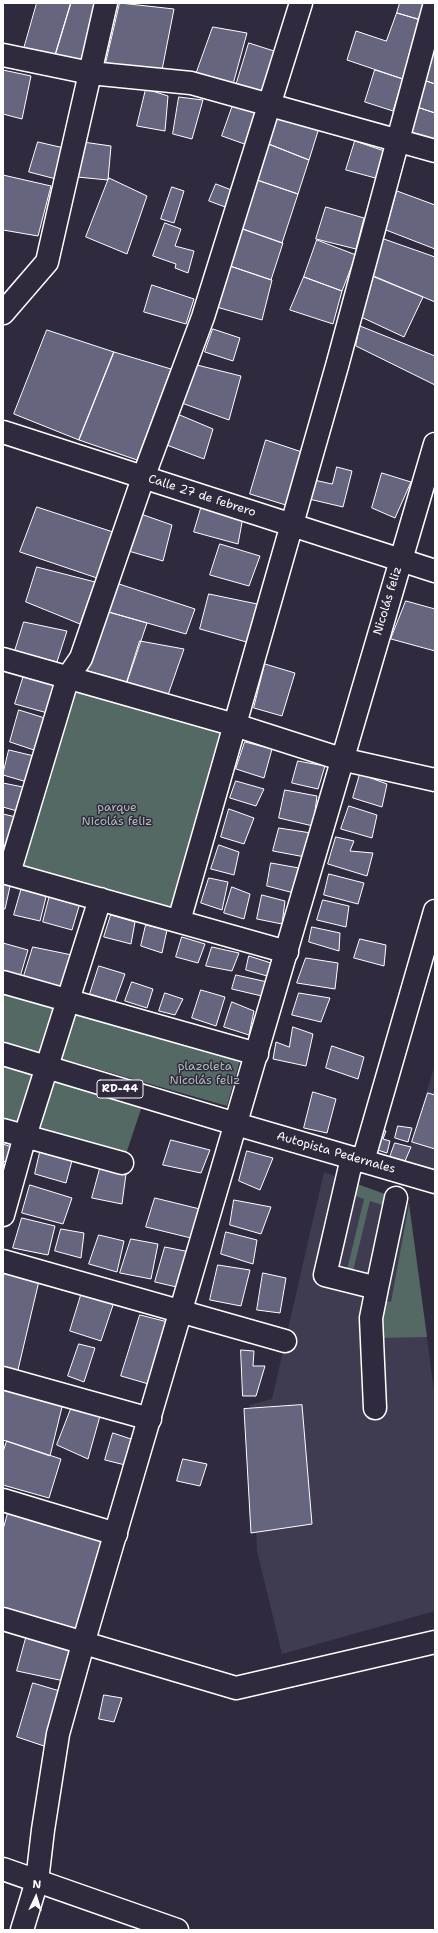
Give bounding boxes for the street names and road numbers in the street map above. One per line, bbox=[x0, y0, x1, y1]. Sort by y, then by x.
street label: Calle 27 de febrero bbox=[146, 472, 258, 520]
street label: Nicolás feliz bbox=[371, 565, 405, 637]
road number: RD-44 bbox=[97, 1080, 143, 1098]
street label: Autopista Pedernales bbox=[275, 1129, 397, 1177]

